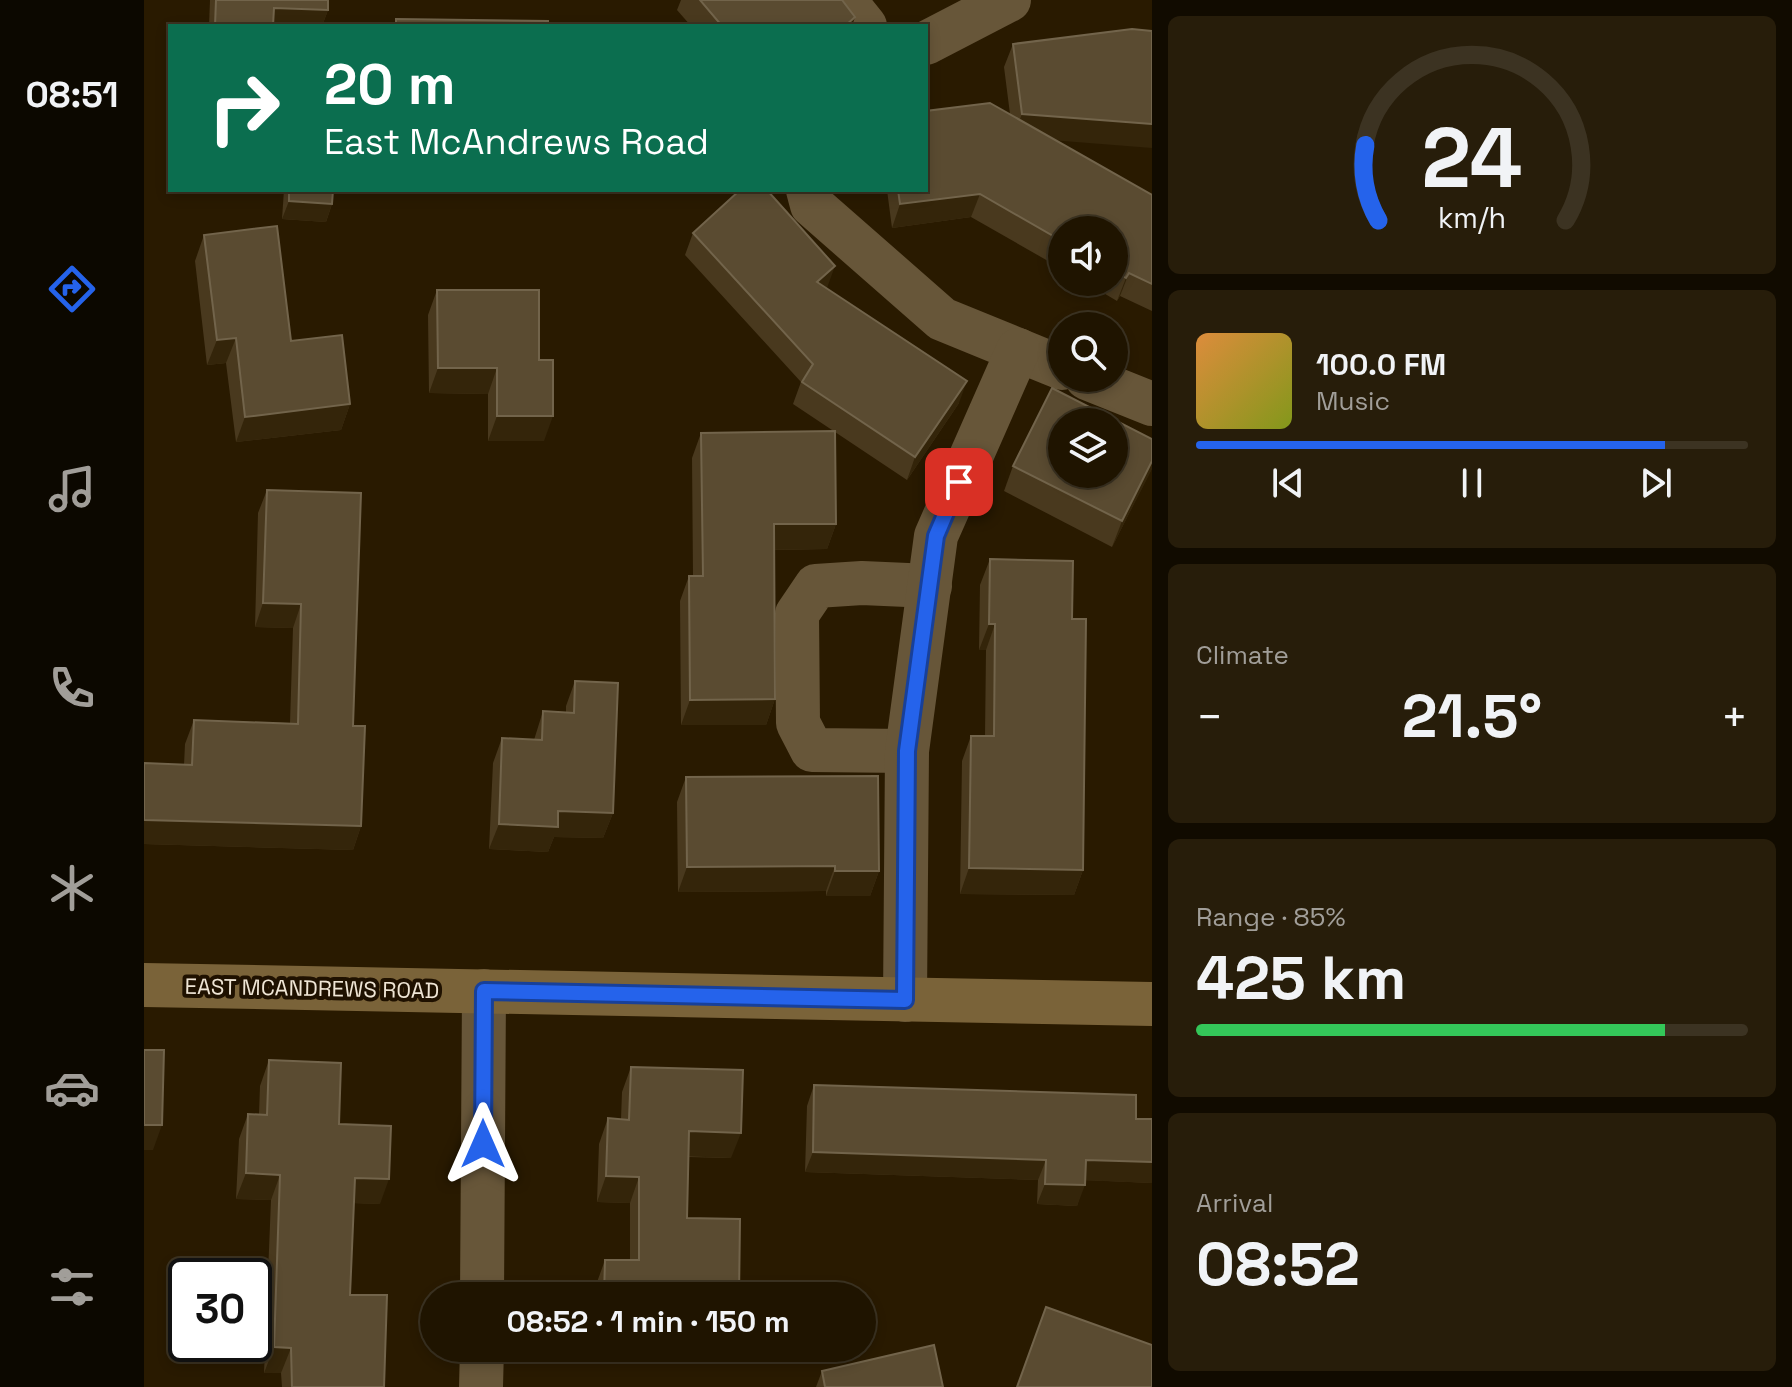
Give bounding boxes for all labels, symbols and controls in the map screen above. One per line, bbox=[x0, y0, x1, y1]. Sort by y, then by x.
text: 20 m bbox=[324, 49, 456, 120]
icon: right bbox=[192, 56, 296, 160]
text: 08:51 bbox=[26, 72, 118, 118]
text: 24 bbox=[1422, 105, 1522, 211]
text: East McAndrews Road bbox=[324, 119, 709, 165]
text: km/h bbox=[1438, 200, 1506, 236]
map controls bbox=[1048, 216, 1128, 488]
button: sound bbox=[1048, 216, 1128, 296]
icon: directions bbox=[44, 261, 100, 317]
button: search bbox=[1048, 312, 1128, 392]
text: 100.0 FM bbox=[1316, 345, 1446, 384]
text: Music bbox=[1316, 384, 1390, 418]
button: layers bbox=[1048, 408, 1128, 488]
pin bbox=[925, 448, 993, 516]
icon: arrive bbox=[937, 460, 981, 504]
icon: music bbox=[44, 461, 100, 517]
icon: previous bbox=[1266, 461, 1310, 505]
icon: pause bbox=[1450, 461, 1494, 505]
icon: next bbox=[1634, 461, 1678, 505]
text: Climate bbox=[1196, 638, 1289, 672]
icon: phone bbox=[44, 660, 100, 716]
text: 21.5° bbox=[1402, 678, 1542, 755]
text: − bbox=[1196, 689, 1223, 745]
text: + bbox=[1721, 689, 1748, 745]
icon: climate bbox=[44, 860, 100, 916]
text: Range · 85% bbox=[1196, 900, 1345, 934]
text: 425 km bbox=[1196, 940, 1406, 1017]
street label: EAST MCANDREWS ROAD bbox=[184, 972, 440, 1004]
icon: car bbox=[44, 1060, 100, 1116]
position arrow bbox=[441, 1102, 525, 1186]
text: Arrival bbox=[1196, 1186, 1273, 1220]
text: 08:52 bbox=[1196, 1226, 1360, 1303]
speed limit sign: 30 bbox=[168, 1258, 272, 1362]
icon: filters bbox=[44, 1259, 100, 1315]
text: 08:52 · 1 min · 150 m bbox=[506, 1302, 790, 1341]

